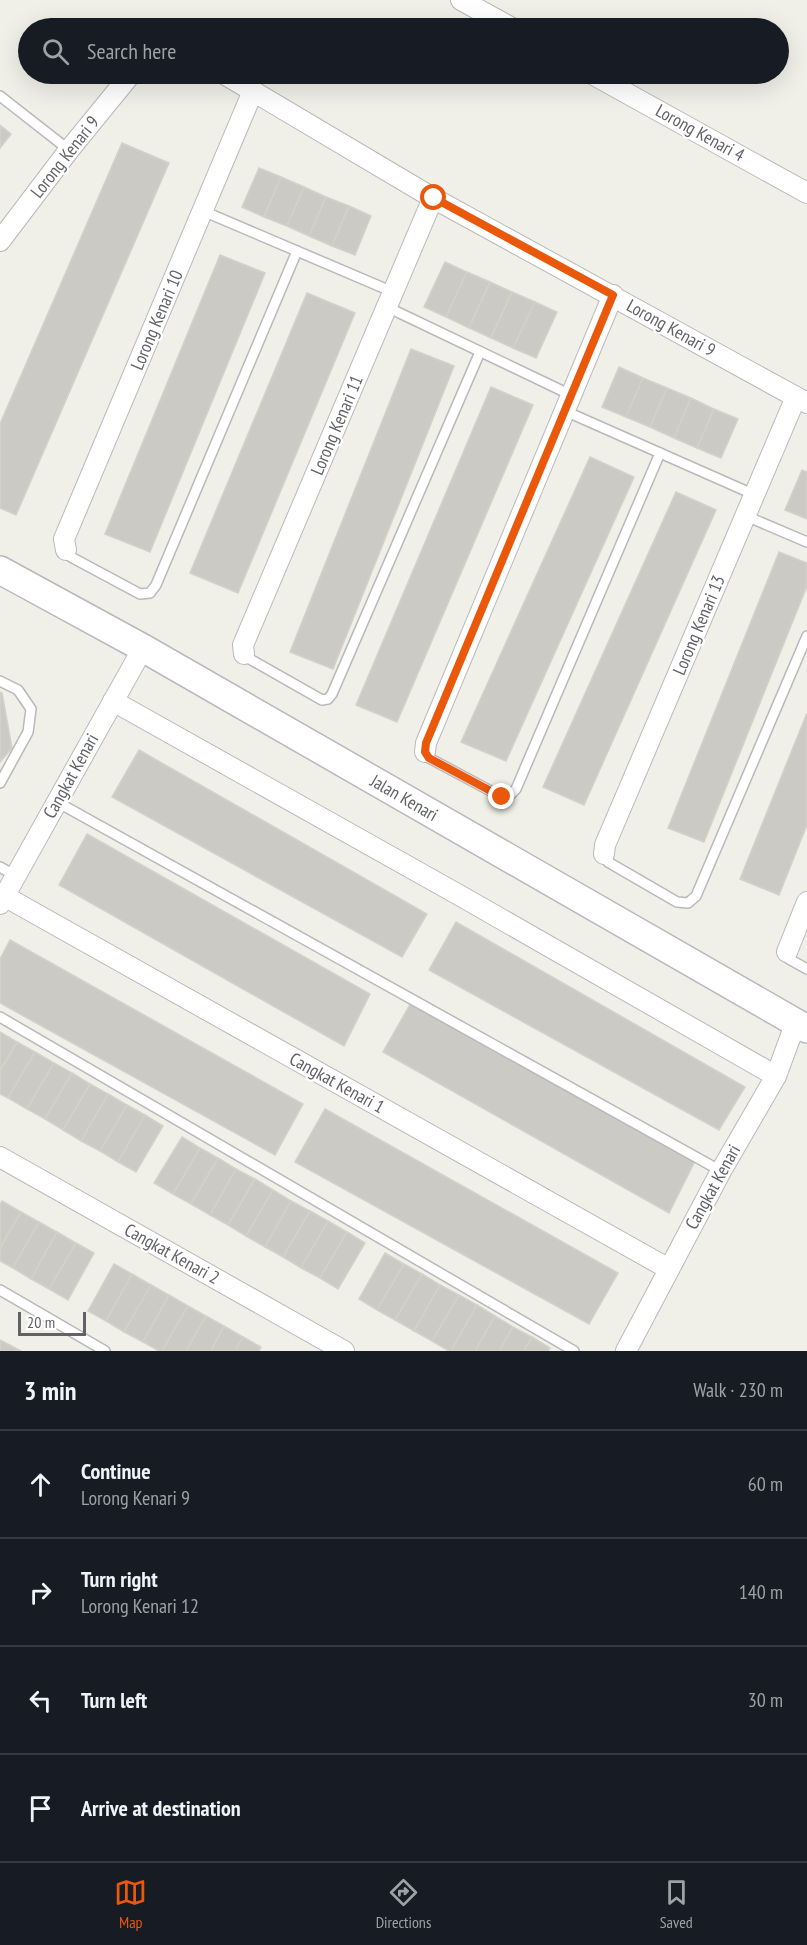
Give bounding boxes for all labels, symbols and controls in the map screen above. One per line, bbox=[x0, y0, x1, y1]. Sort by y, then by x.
search box bbox=[18, 18, 789, 84]
icon: search bbox=[39, 35, 72, 68]
text: Search here bbox=[87, 37, 176, 65]
street label: Lorong Kenari 4 bbox=[652, 99, 749, 166]
street label: Lorong Kenari 9 bbox=[25, 111, 104, 202]
route start bbox=[420, 184, 446, 210]
street label: Lorong Kenari 10 bbox=[125, 266, 188, 373]
street label: Lorong Kenari 9 bbox=[623, 294, 720, 361]
street label: Lorong Kenari 11 bbox=[305, 371, 368, 478]
street label: Lorong Kenari 13 bbox=[667, 571, 730, 678]
street label: Cangkat Kenari bbox=[38, 729, 103, 822]
street label: Jalan Kenari bbox=[366, 769, 442, 826]
route end bbox=[488, 783, 514, 809]
street label: Cangkat Kenari 1 bbox=[286, 1047, 389, 1118]
street label: Cangkat Kenari bbox=[680, 1140, 745, 1233]
street label: Cangkat Kenari 2 bbox=[121, 1218, 224, 1289]
scale bar bbox=[18, 1309, 86, 1336]
text: 20 m bbox=[27, 1312, 55, 1332]
text: 3 min bbox=[24, 1374, 77, 1407]
text: Walk · 230 m bbox=[693, 1377, 783, 1403]
text: Continue bbox=[81, 1457, 151, 1485]
icon: ahead bbox=[24, 1468, 57, 1501]
text: 60 m bbox=[748, 1471, 783, 1497]
text: Lorong Kenari 9 bbox=[81, 1485, 190, 1511]
text: Turn right bbox=[81, 1565, 158, 1593]
icon: right bbox=[24, 1576, 57, 1609]
text: 140 m bbox=[739, 1579, 783, 1605]
text: Lorong Kenari 12 bbox=[81, 1593, 199, 1619]
icon: left bbox=[24, 1684, 57, 1717]
text: Turn left bbox=[81, 1686, 147, 1714]
text: 30 m bbox=[748, 1687, 783, 1713]
icon: arrive bbox=[24, 1792, 57, 1825]
text: Arrive at destination bbox=[81, 1794, 241, 1822]
tab: Map bbox=[114, 1876, 147, 1932]
tab: Directions bbox=[376, 1876, 431, 1932]
tab: Saved bbox=[660, 1876, 693, 1932]

